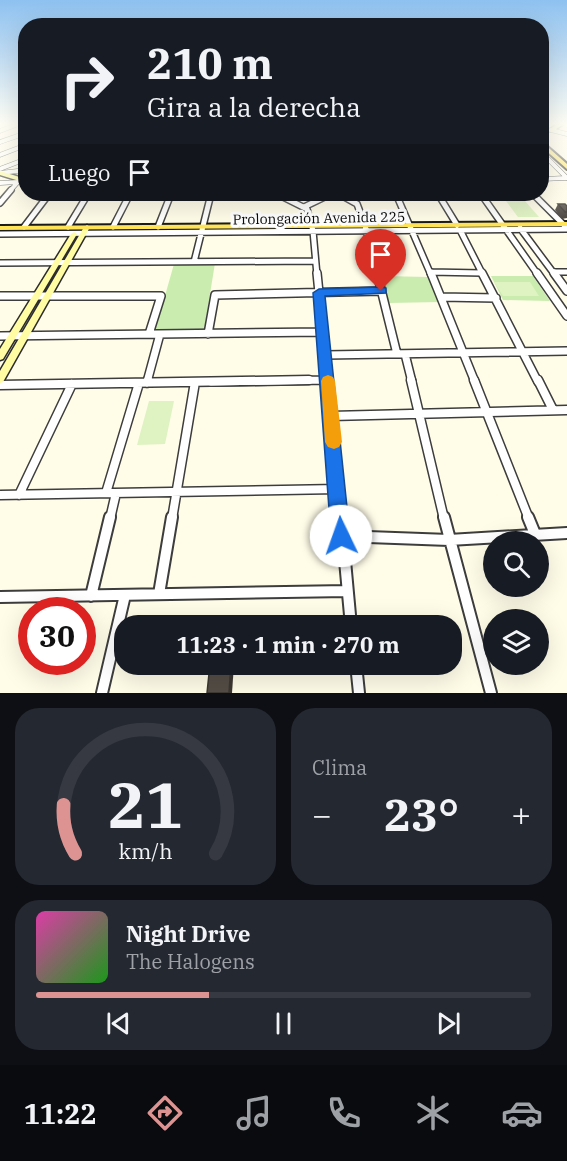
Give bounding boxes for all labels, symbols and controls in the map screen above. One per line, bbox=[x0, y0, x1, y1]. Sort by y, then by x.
text: 210 m bbox=[147, 36, 273, 91]
icon: right bbox=[48, 42, 126, 120]
text: Gira a la derecha bbox=[147, 89, 361, 124]
icon: arrive bbox=[123, 156, 156, 189]
text: Luego bbox=[48, 158, 111, 187]
street label: Prolongación Avenida 225 bbox=[232, 207, 406, 229]
pin bbox=[355, 229, 406, 291]
icon: arrive bbox=[364, 238, 397, 271]
position arrow bbox=[309, 504, 373, 568]
map controls bbox=[483, 531, 549, 675]
button: search bbox=[483, 531, 549, 597]
speed limit sign: 30 bbox=[18, 597, 96, 675]
button: layers bbox=[483, 609, 549, 675]
text: 11:23 · 1 min · 270 m bbox=[176, 630, 400, 659]
text: Clima bbox=[312, 754, 367, 781]
text: 21 bbox=[108, 764, 183, 845]
text: 23° bbox=[384, 785, 459, 843]
text: − bbox=[312, 793, 332, 836]
text: + bbox=[511, 793, 531, 836]
text: km/h bbox=[118, 837, 173, 865]
text: Night Drive bbox=[126, 919, 251, 948]
text: The Halogens bbox=[126, 948, 255, 975]
icon: previous bbox=[102, 1007, 135, 1040]
icon: pause bbox=[267, 1007, 300, 1040]
icon: next bbox=[432, 1007, 465, 1040]
icon: directions bbox=[144, 1092, 186, 1134]
icon: music bbox=[233, 1092, 275, 1134]
icon: phone bbox=[323, 1092, 365, 1134]
icon: climate bbox=[412, 1092, 454, 1134]
icon: car bbox=[501, 1092, 543, 1134]
text: 11:22 bbox=[24, 1096, 97, 1131]

